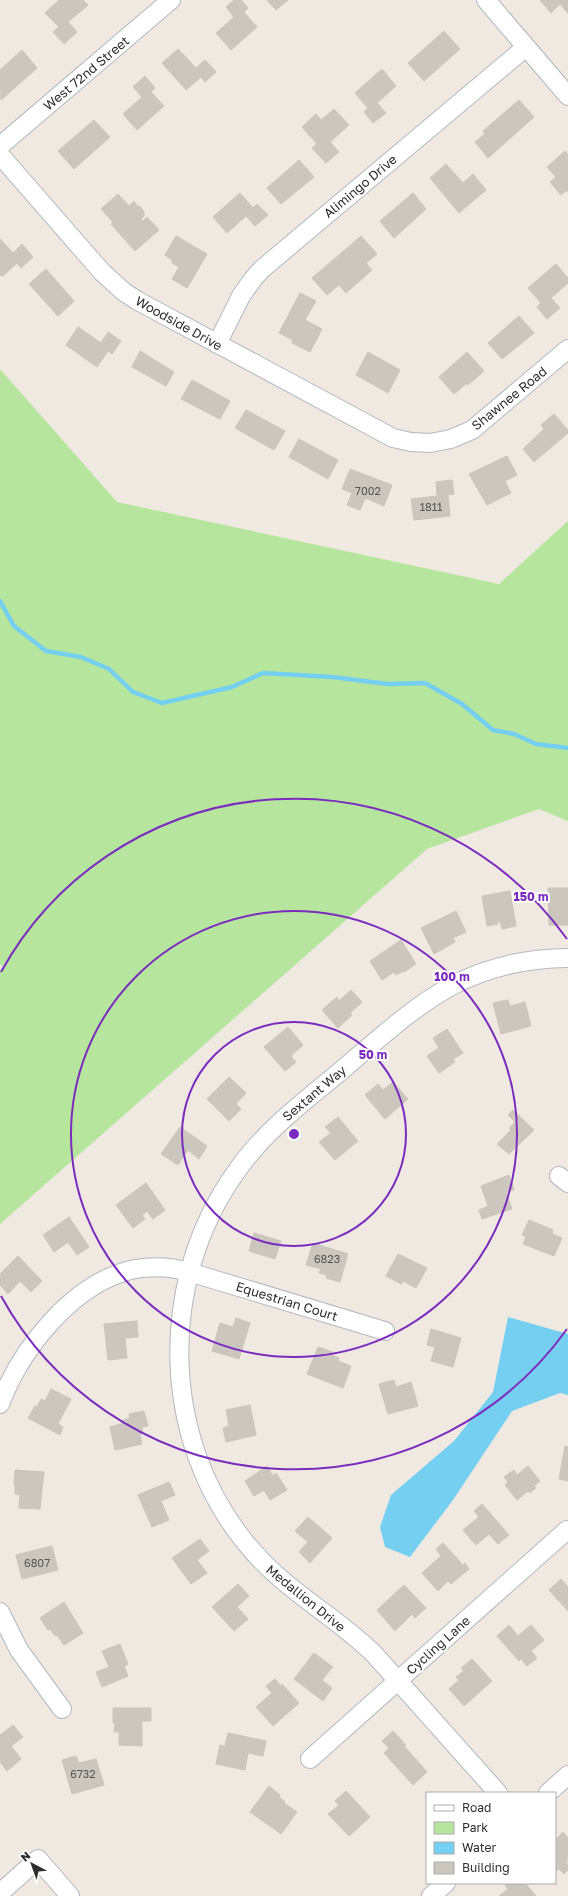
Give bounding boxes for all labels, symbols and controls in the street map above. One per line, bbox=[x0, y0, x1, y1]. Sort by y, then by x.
street label: West 72nd Street bbox=[40, 32, 132, 114]
street label: Alimingo Drive bbox=[320, 151, 400, 221]
street label: Woodside Drive bbox=[133, 293, 225, 353]
street label: Shawnee Road bbox=[468, 363, 550, 433]
house number: 7002 bbox=[355, 484, 381, 497]
house number: 1811 bbox=[420, 500, 442, 513]
text: 150 m bbox=[514, 889, 548, 904]
text: 100 m bbox=[434, 969, 470, 984]
text: 50 m bbox=[359, 1047, 387, 1062]
street label: Sextant Way bbox=[279, 1061, 350, 1124]
centre of rings bbox=[287, 1127, 301, 1141]
house number: 6823 bbox=[314, 1252, 340, 1265]
street label: Equestrian Court bbox=[234, 1278, 340, 1324]
house number: 6807 bbox=[24, 1556, 50, 1569]
street label: Medallion Drive bbox=[263, 1561, 349, 1635]
street label: Cycling Lane bbox=[403, 1612, 473, 1678]
house number: 6732 bbox=[70, 1767, 96, 1780]
legend bbox=[426, 1792, 556, 1884]
text: Road bbox=[462, 1800, 491, 1815]
text: Park bbox=[462, 1820, 488, 1835]
text: Water bbox=[462, 1840, 496, 1855]
north arrow bbox=[12, 1844, 52, 1884]
text: N bbox=[18, 1848, 33, 1864]
text: Building bbox=[462, 1860, 510, 1875]

